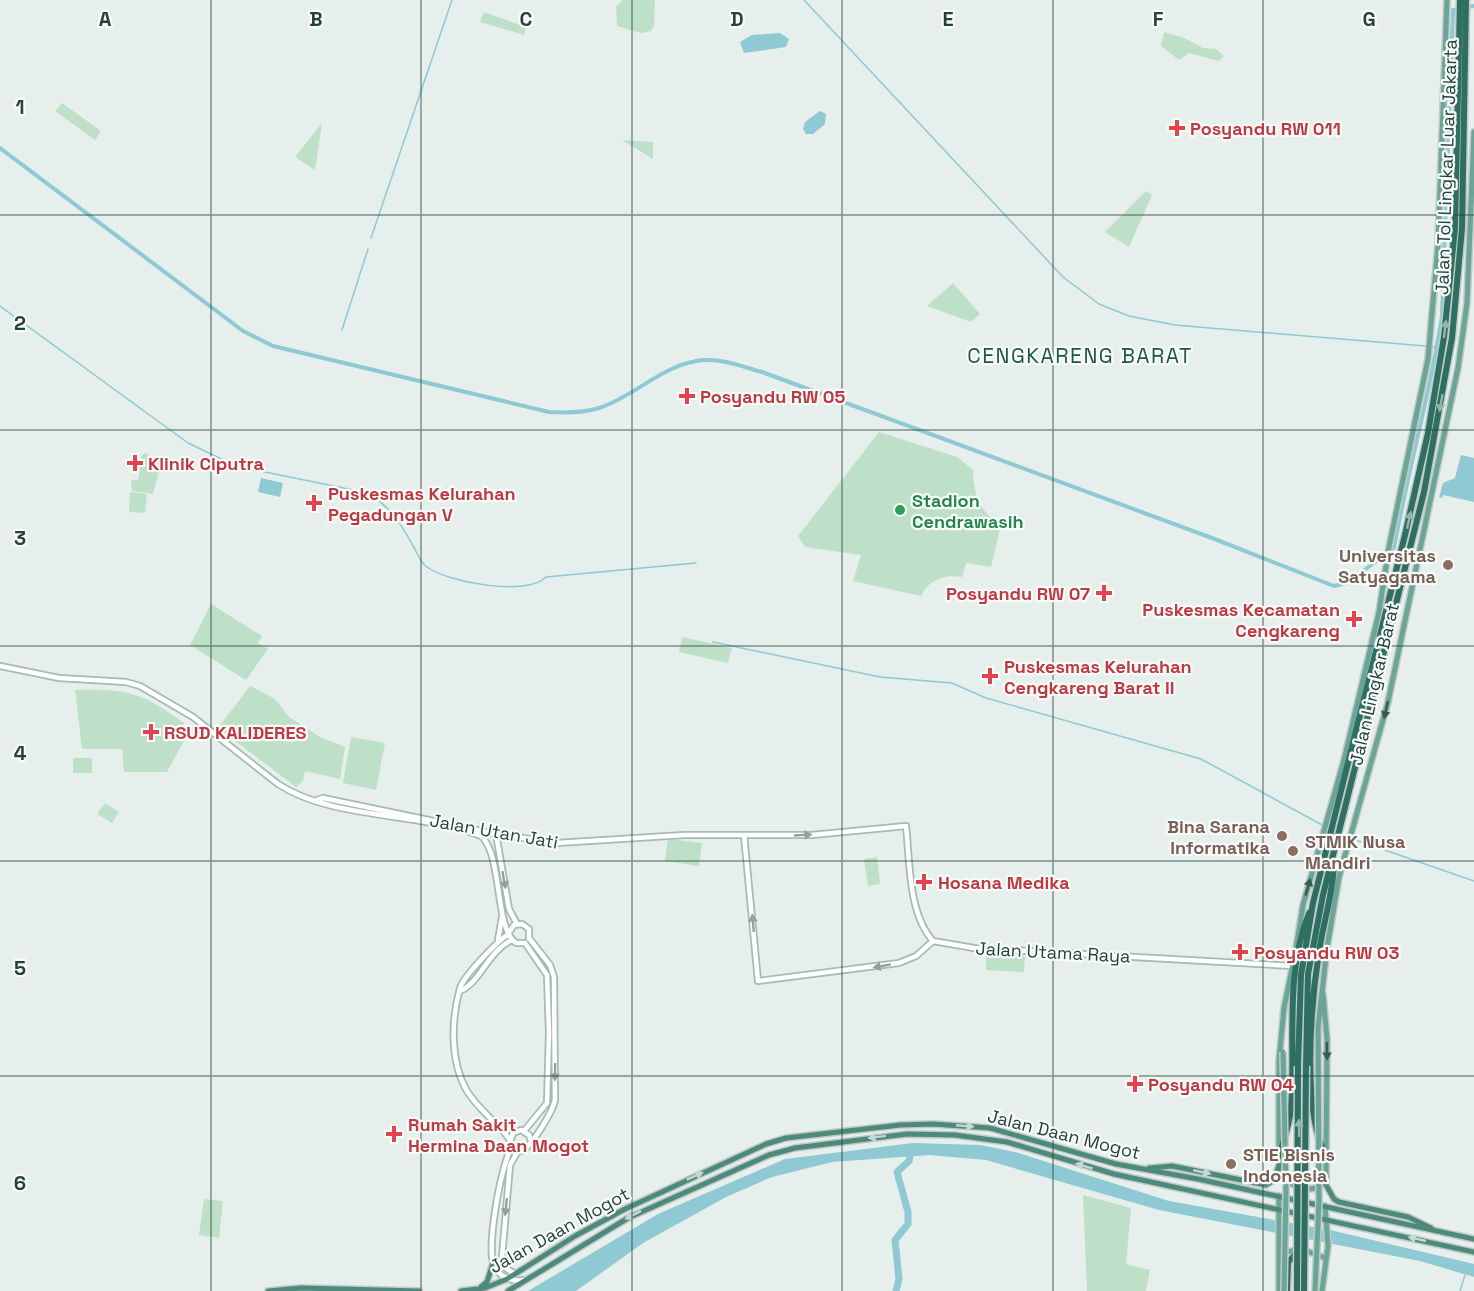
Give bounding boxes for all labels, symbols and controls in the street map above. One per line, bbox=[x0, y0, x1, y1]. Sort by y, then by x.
text: A bbox=[99, 6, 112, 32]
text: B bbox=[309, 6, 323, 32]
text: C bbox=[520, 6, 533, 32]
text: D bbox=[730, 6, 744, 32]
text: E bbox=[942, 6, 954, 32]
text: F bbox=[1153, 6, 1164, 32]
text: G bbox=[1362, 6, 1376, 32]
street label: Jalan Tol Lingkar Luar Jakarta bbox=[1430, 39, 1462, 295]
text: 1 bbox=[15, 94, 25, 120]
place label: Posyandu RW 011 bbox=[1190, 117, 1341, 140]
marker: Posyandu RW 011 bbox=[1168, 119, 1186, 137]
text: 2 bbox=[14, 310, 26, 336]
one-way arrow bbox=[1441, 319, 1450, 338]
district label: CENGKARENG BARAT bbox=[967, 342, 1193, 369]
place label: Posyandu RW 05 bbox=[700, 385, 845, 408]
marker: Posyandu RW 05 bbox=[678, 387, 696, 405]
one-way arrow bbox=[1437, 394, 1446, 413]
place label: Klinik Ciputra bbox=[148, 452, 265, 475]
marker: Klinik Ciputra bbox=[126, 454, 144, 472]
place label: Puskesmas Kelurahan Pegadungan V bbox=[328, 482, 516, 526]
place label: Stadion Cendrawasih bbox=[912, 489, 1024, 533]
marker: Puskesmas Kelurahan Pegadungan V bbox=[305, 494, 323, 512]
marker: Stadion Cendrawasih bbox=[893, 503, 907, 517]
one-way arrow bbox=[1404, 511, 1414, 529]
text: 3 bbox=[14, 525, 26, 551]
place label: Universitas Satyagama bbox=[1338, 544, 1437, 588]
marker: Universitas Satyagama bbox=[1441, 558, 1455, 572]
place label: Posyandu RW 07 bbox=[946, 582, 1090, 605]
marker: Posyandu RW 07 bbox=[1095, 584, 1113, 602]
place label: Puskesmas Kecamatan Cengkareng bbox=[1142, 598, 1340, 642]
street label: Jalan Lingkar Barat bbox=[1344, 601, 1404, 767]
marker: Puskesmas Kecamatan Cengkareng bbox=[1345, 610, 1363, 628]
place label: Puskesmas Kelurahan Cengkareng Barat II bbox=[1004, 655, 1192, 699]
marker: Puskesmas Kelurahan Cengkareng Barat II bbox=[981, 667, 999, 685]
one-way arrow bbox=[1380, 701, 1390, 719]
place label: RSUD KALIDERES bbox=[164, 721, 306, 744]
marker: RSUD KALIDERES bbox=[142, 723, 160, 741]
text: 4 bbox=[14, 740, 27, 766]
street label: Jalan Utan Jati bbox=[428, 808, 560, 854]
place label: Bina Sarana Informatika bbox=[1167, 815, 1271, 859]
marker: Bina Sarana Informatika bbox=[1275, 829, 1289, 843]
place label: STMIK Nusa Mandiri bbox=[1305, 830, 1406, 874]
one-way arrow bbox=[793, 831, 812, 840]
marker: STMIK Nusa Mandiri bbox=[1286, 844, 1300, 858]
one-way arrow bbox=[500, 871, 509, 890]
place label: Hosana Medika bbox=[938, 871, 1070, 894]
marker: Hosana Medika bbox=[915, 873, 933, 891]
one-way arrow bbox=[1304, 878, 1313, 896]
one-way arrow bbox=[748, 913, 758, 932]
street label: Jalan Utama Raya bbox=[975, 936, 1131, 968]
place label: Posyandu RW 03 bbox=[1254, 941, 1399, 964]
marker: Posyandu RW 03 bbox=[1231, 943, 1249, 961]
text: 5 bbox=[14, 955, 26, 981]
one-way arrow bbox=[872, 962, 891, 971]
one-way arrow bbox=[1322, 1042, 1332, 1061]
one-way arrow bbox=[551, 1063, 560, 1082]
place label: Posyandu RW 04 bbox=[1148, 1073, 1294, 1096]
marker: Posyandu RW 04 bbox=[1126, 1075, 1144, 1093]
street label: Jalan Daan Mogot bbox=[985, 1104, 1143, 1164]
place label: Rumah Sakit Hermina Daan Mogot bbox=[408, 1113, 589, 1157]
one-way arrow bbox=[1294, 1118, 1303, 1137]
one-way arrow bbox=[955, 1121, 974, 1131]
marker: Rumah Sakit Hermina Daan Mogot bbox=[385, 1125, 403, 1143]
one-way arrow bbox=[867, 1132, 886, 1142]
place label: STIE Bisnis Indonesia bbox=[1243, 1143, 1335, 1187]
marker: STIE Bisnis Indonesia bbox=[1224, 1157, 1238, 1171]
one-way arrow bbox=[1075, 1161, 1093, 1170]
one-way arrow bbox=[1192, 1168, 1211, 1177]
text: 6 bbox=[14, 1170, 26, 1196]
one-way arrow bbox=[687, 1171, 704, 1180]
street label: Jalan Daan Mogot bbox=[485, 1182, 633, 1278]
one-way arrow bbox=[501, 1198, 511, 1217]
one-way arrow bbox=[625, 1211, 642, 1220]
one-way arrow bbox=[1408, 1233, 1426, 1243]

